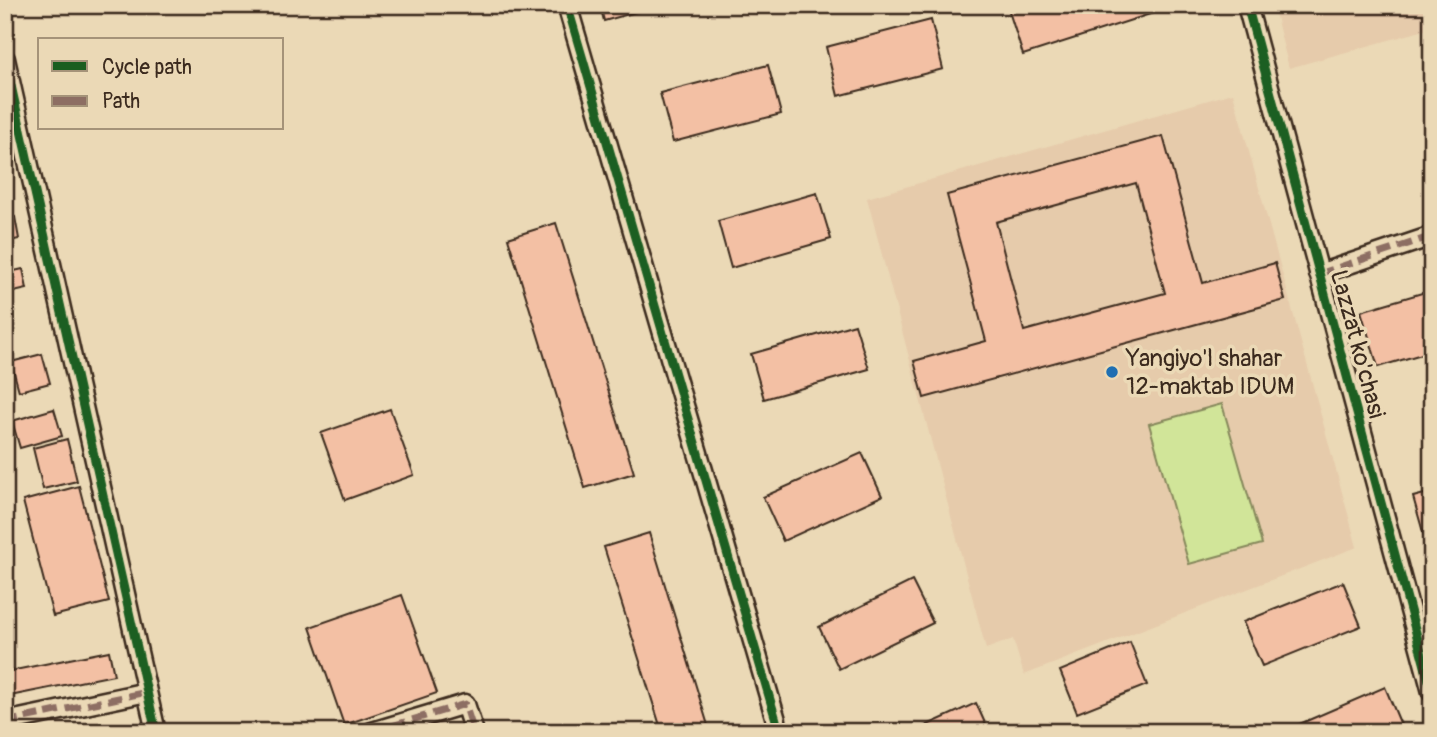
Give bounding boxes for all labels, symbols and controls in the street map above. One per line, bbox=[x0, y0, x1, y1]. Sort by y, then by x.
legend bbox=[38, 38, 284, 130]
text: Cycle path bbox=[102, 54, 192, 81]
text: Path bbox=[102, 88, 140, 115]
street label: Lazzat ko'chasi bbox=[1324, 267, 1391, 421]
place label: Yangiyo'l shahar 12-maktab IDUM bbox=[1125, 344, 1294, 401]
marker: Yangiyo'l shahar 12-maktab IDUM bbox=[1104, 364, 1120, 380]

